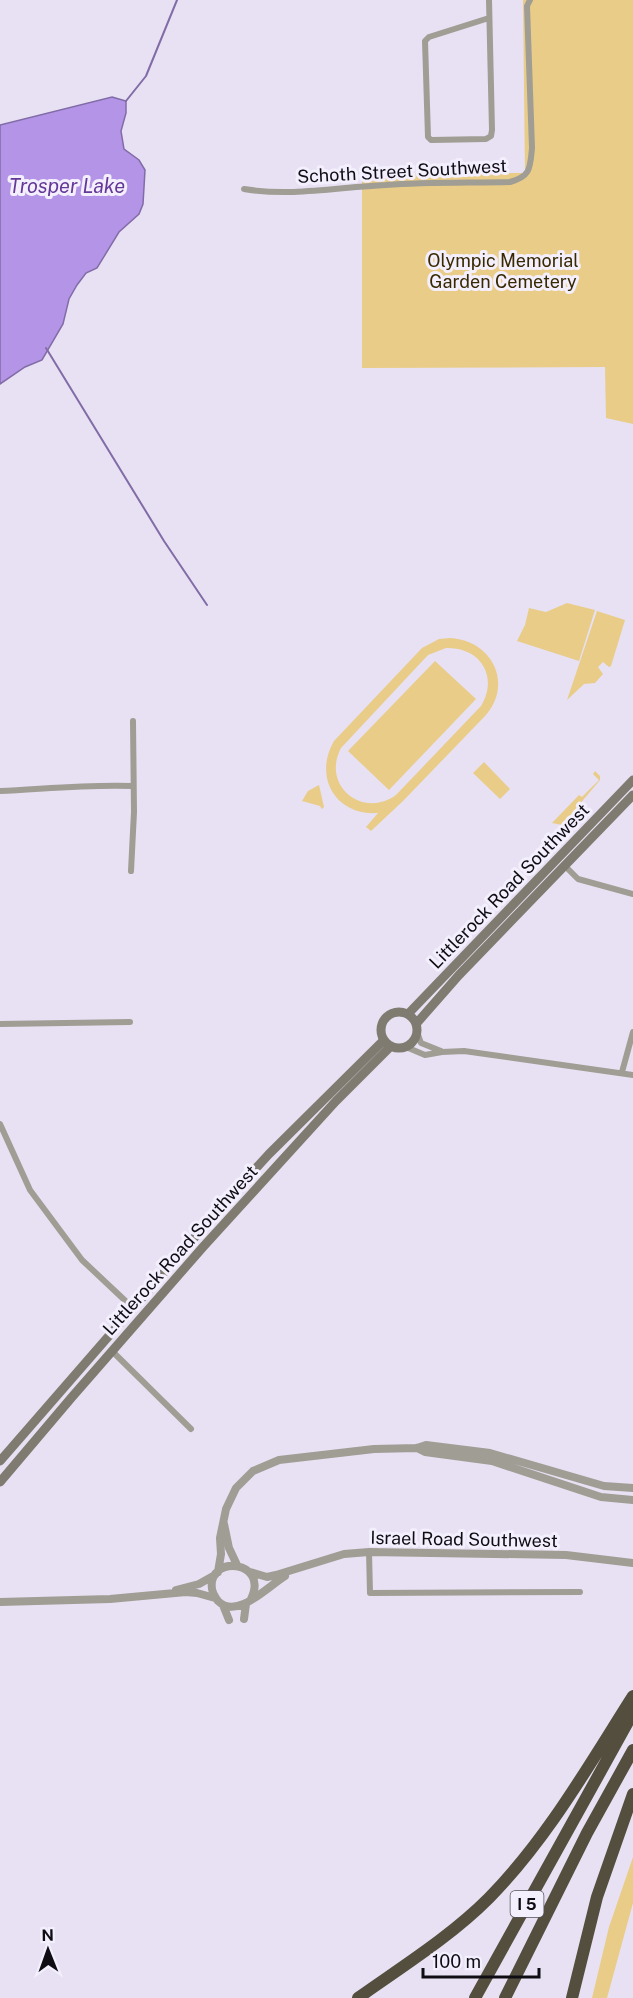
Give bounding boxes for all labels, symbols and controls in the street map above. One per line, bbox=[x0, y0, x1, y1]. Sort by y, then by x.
street label: Schoth Street Southwest bbox=[296, 155, 508, 187]
water label: Trosper Lake bbox=[9, 174, 125, 198]
park label: Olympic Memorial Garden Cemetery bbox=[427, 250, 579, 292]
street label: Littlerock Road Southwest bbox=[425, 799, 593, 973]
street label: Littlerock Road Southwest bbox=[98, 1161, 262, 1339]
street label: Israel Road Southwest bbox=[370, 1527, 558, 1551]
road number: I 5 bbox=[510, 1891, 544, 1917]
north arrow bbox=[18, 1920, 78, 1980]
text: N bbox=[41, 1926, 54, 1945]
scale bar bbox=[423, 1941, 538, 1979]
text: 100 m bbox=[432, 1951, 481, 1972]

